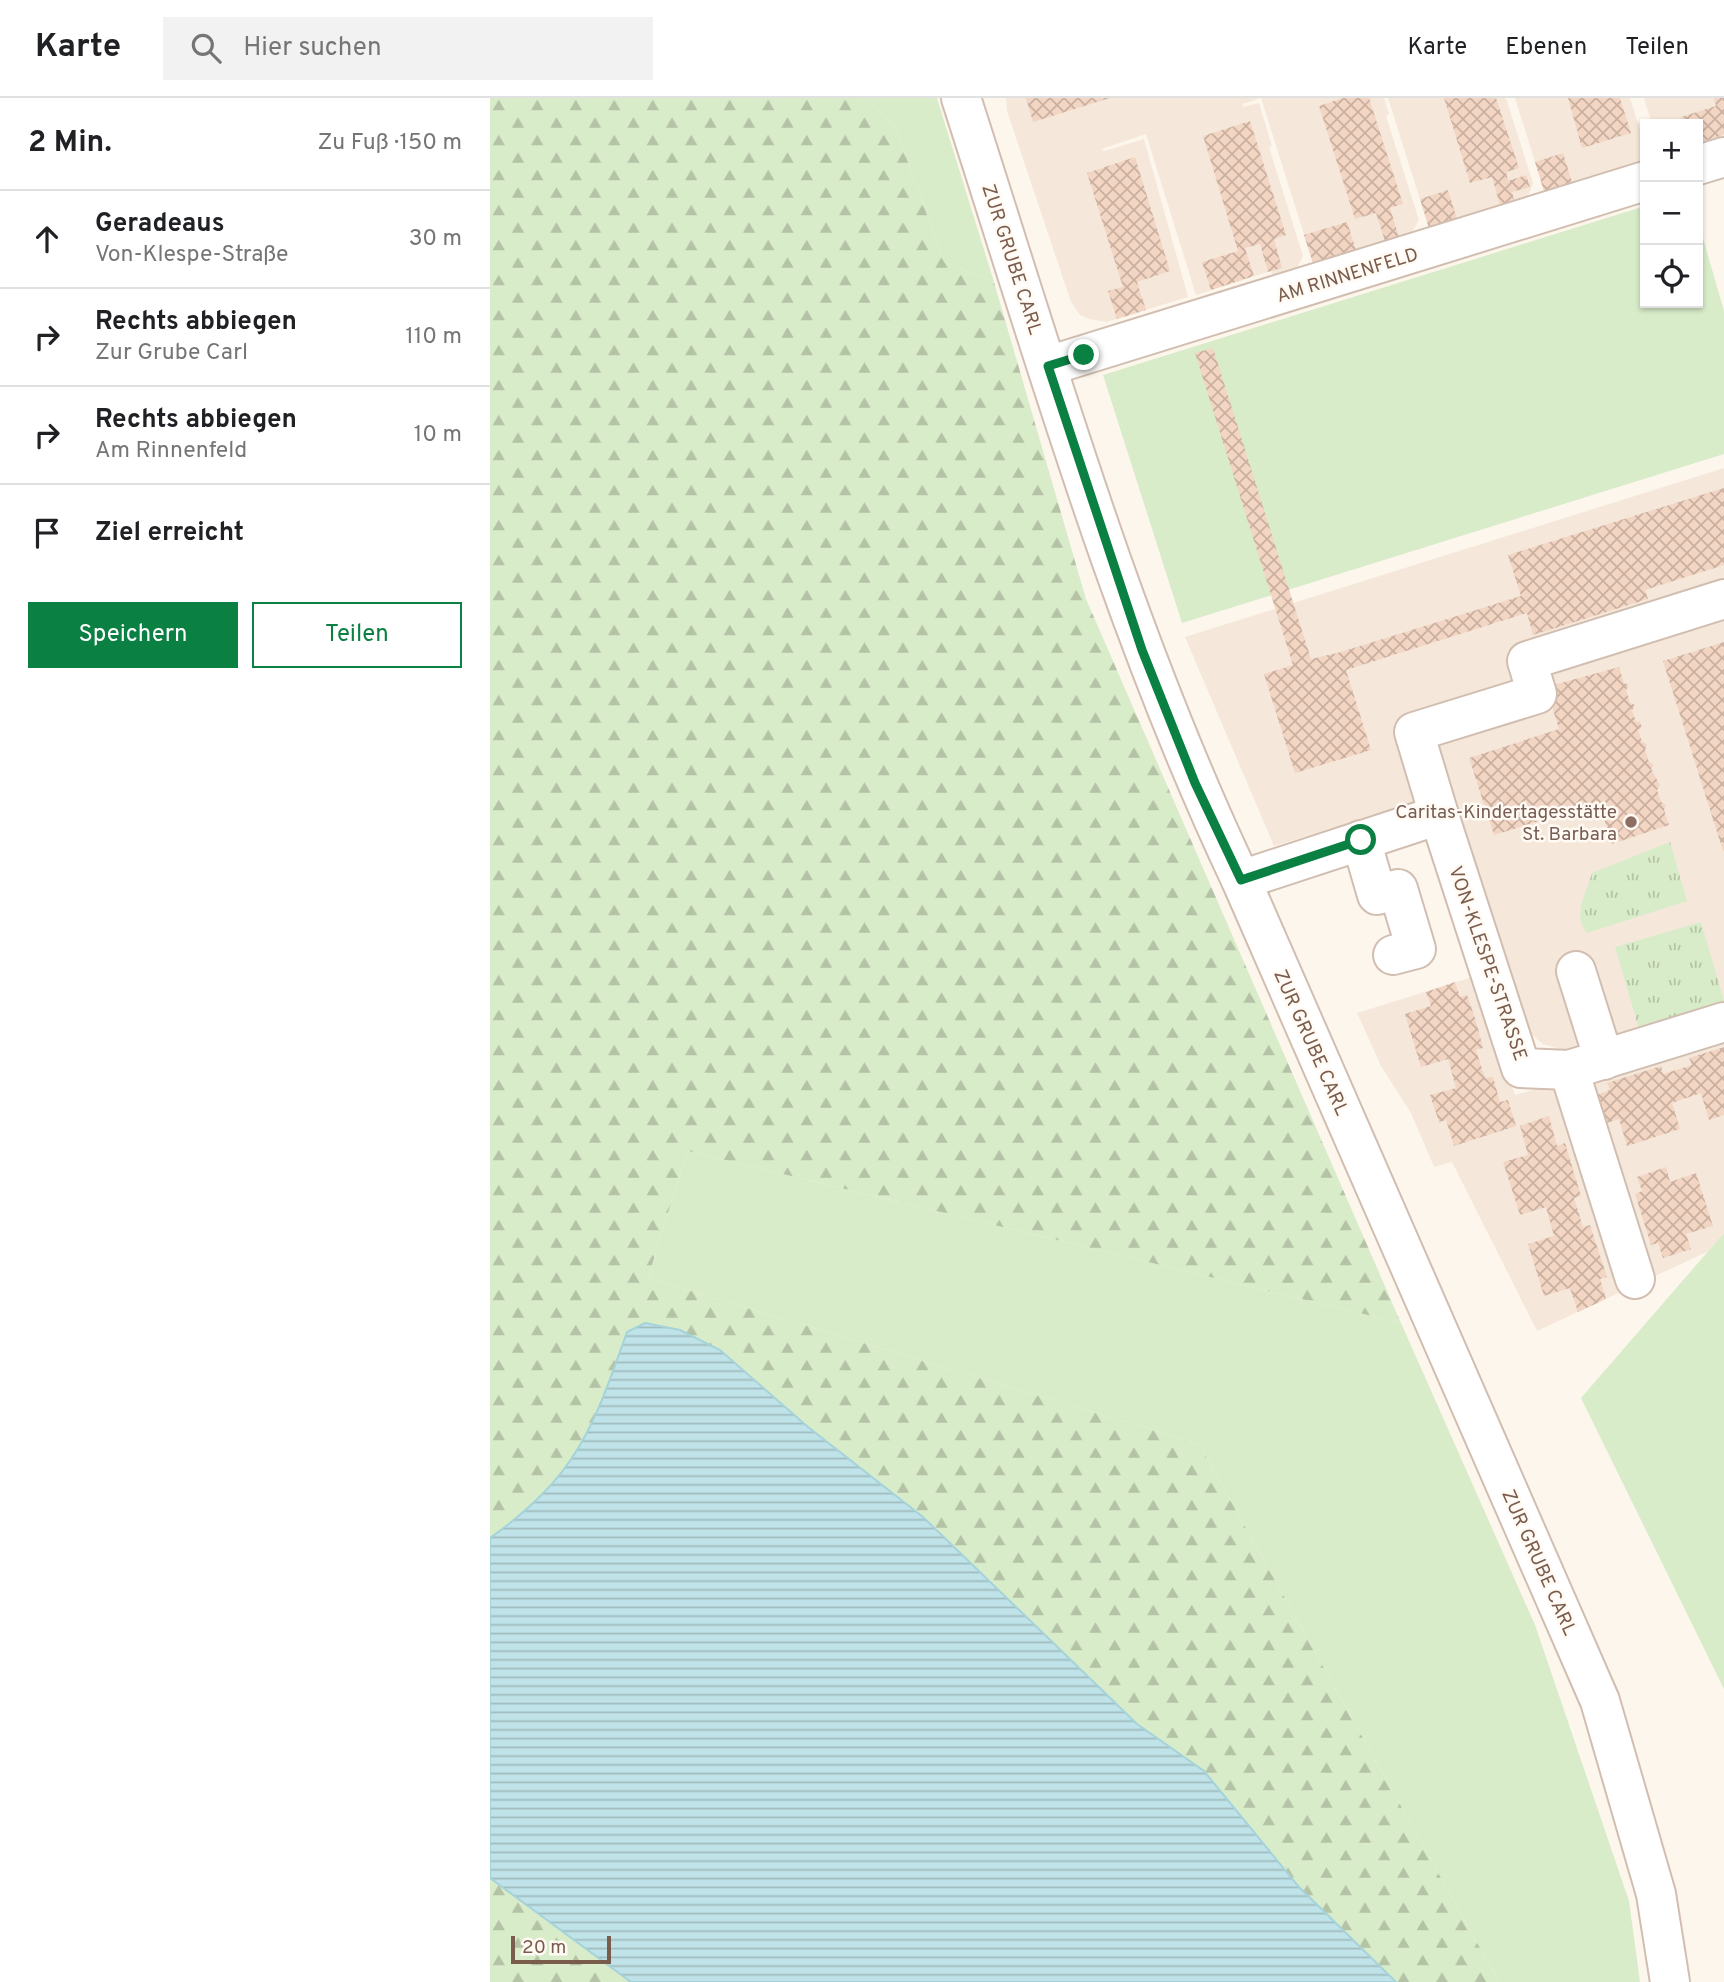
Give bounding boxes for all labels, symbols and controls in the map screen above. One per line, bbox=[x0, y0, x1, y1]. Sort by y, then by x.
search box bbox=[163, 17, 653, 80]
text: Karte bbox=[35, 27, 121, 69]
icon: search bbox=[187, 29, 225, 67]
text: Hier suchen bbox=[243, 32, 382, 65]
text: Karte bbox=[1407, 33, 1467, 63]
text: Ebenen bbox=[1505, 33, 1587, 63]
text: Teilen bbox=[1625, 33, 1689, 63]
map controls bbox=[1640, 119, 1703, 308]
button: + bbox=[1640, 119, 1703, 182]
text: 2 Min. bbox=[28, 125, 112, 162]
text: Zu Fuß · 150 m bbox=[318, 129, 462, 158]
street label: ZUR GRUBE CARL bbox=[975, 181, 1047, 338]
button: − bbox=[1640, 182, 1703, 245]
text: Geradeaus bbox=[95, 208, 224, 241]
icon: ahead bbox=[28, 220, 66, 258]
text: 30 m bbox=[409, 225, 462, 254]
text: Von-Klespe-Straße bbox=[95, 241, 288, 270]
street label: AM RINNENFELD bbox=[1274, 243, 1421, 309]
button: locate bbox=[1640, 245, 1703, 308]
text: Rechts abbiegen bbox=[95, 306, 297, 339]
icon: right bbox=[28, 318, 66, 356]
text: 110 m bbox=[405, 323, 462, 352]
text: Zur Grube Carl bbox=[95, 339, 248, 368]
route end bbox=[1068, 339, 1099, 370]
text: Rechts abbiegen bbox=[95, 404, 297, 437]
icon: right bbox=[28, 416, 66, 454]
text: 10 m bbox=[414, 421, 462, 450]
text: Am Rinnenfeld bbox=[95, 437, 247, 466]
icon: arrive bbox=[28, 514, 66, 552]
text: Ziel erreicht bbox=[95, 517, 244, 550]
button: Speichern bbox=[28, 602, 238, 668]
button: Teilen bbox=[252, 602, 462, 668]
place label: Caritas-Kindertagesstätte St. Barbara bbox=[1395, 801, 1617, 847]
marker: Caritas-Kindertagesstätte St. Barbara bbox=[1623, 814, 1639, 830]
route start bbox=[1345, 824, 1376, 855]
street label: VON-KLESPE-STRASSE bbox=[1442, 863, 1532, 1064]
street label: ZUR GRUBE CARL bbox=[1267, 966, 1353, 1120]
street label: ZUR GRUBE CARL bbox=[1495, 1486, 1581, 1640]
scale bar bbox=[511, 1933, 611, 1965]
text: 20 m bbox=[522, 1936, 566, 1960]

